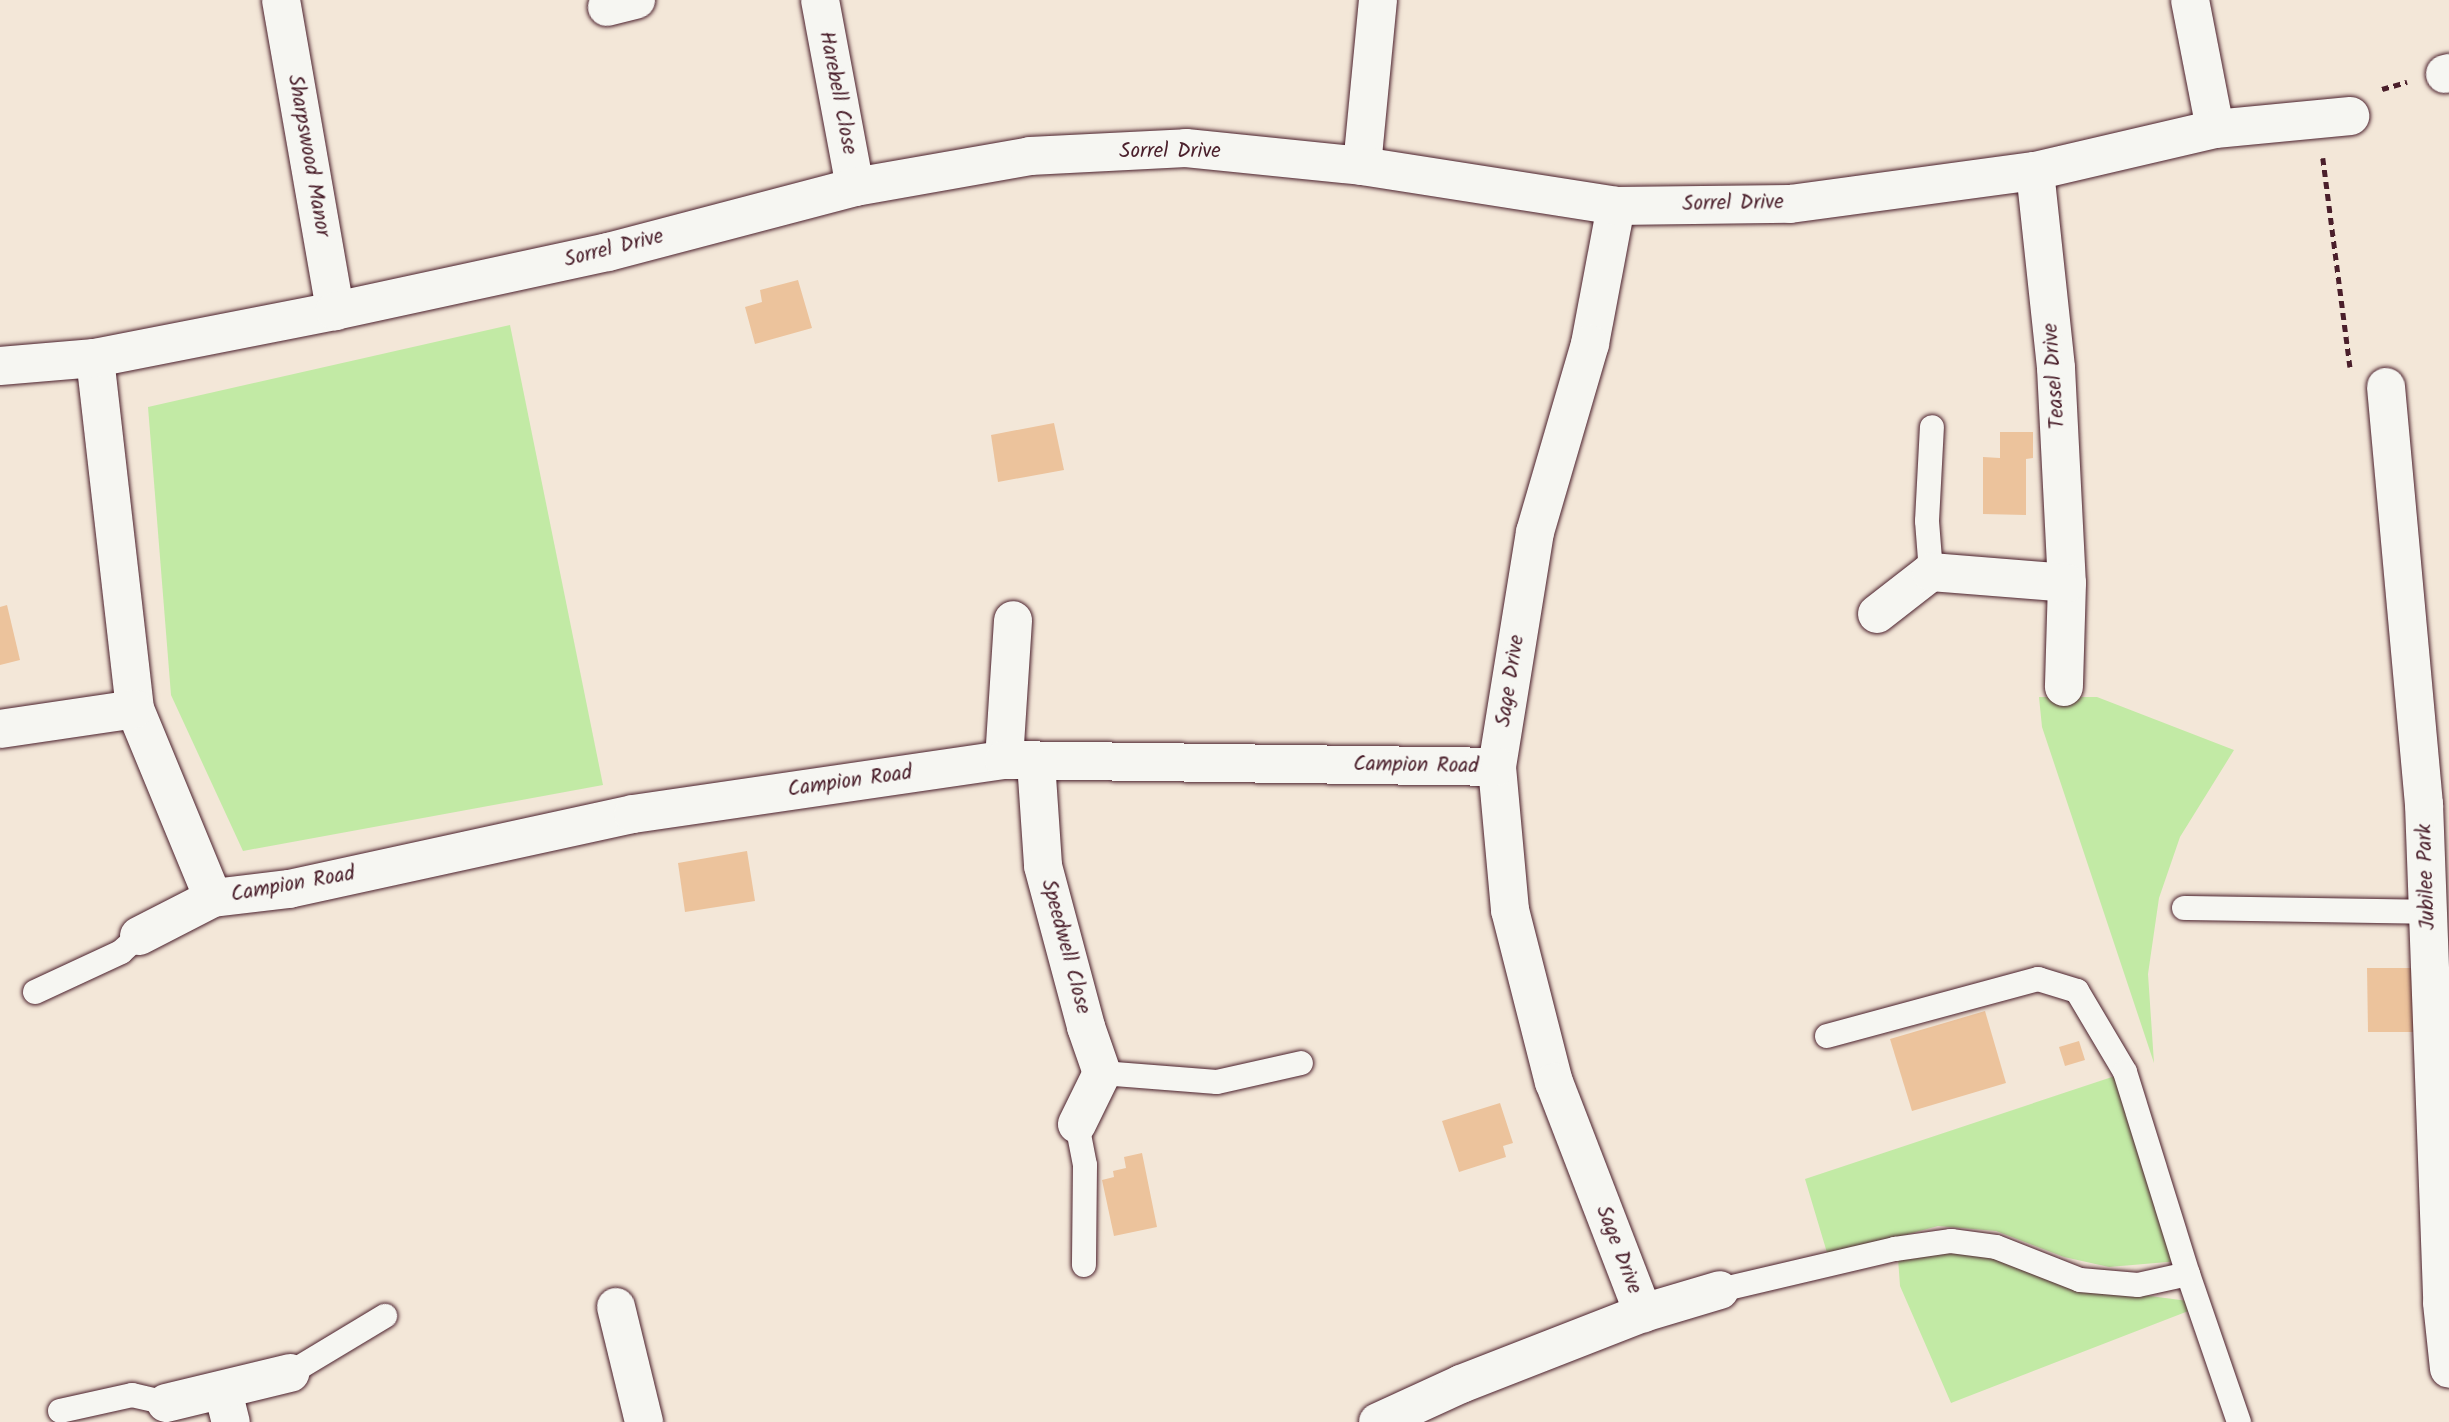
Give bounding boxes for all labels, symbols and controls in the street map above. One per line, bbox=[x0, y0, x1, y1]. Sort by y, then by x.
street label: Harebell Close bbox=[813, 29, 861, 157]
street label: Sharpswood Manor bbox=[281, 73, 335, 239]
street label: Sorrel Drive bbox=[1119, 139, 1221, 165]
street label: Sorrel Drive bbox=[1682, 191, 1784, 217]
street label: Sorrel Drive bbox=[562, 225, 666, 273]
street label: Teasel Drive bbox=[2039, 322, 2071, 430]
street label: Sage Drive bbox=[1491, 633, 1531, 729]
street label: Campion Road bbox=[1353, 752, 1479, 780]
street label: Campion Road bbox=[786, 761, 914, 803]
street label: Jubilee Park bbox=[2413, 823, 2441, 931]
street label: Campion Road bbox=[229, 862, 357, 908]
street label: Speedwell Close bbox=[1035, 877, 1095, 1017]
street label: Sage Drive bbox=[1590, 1202, 1646, 1298]

